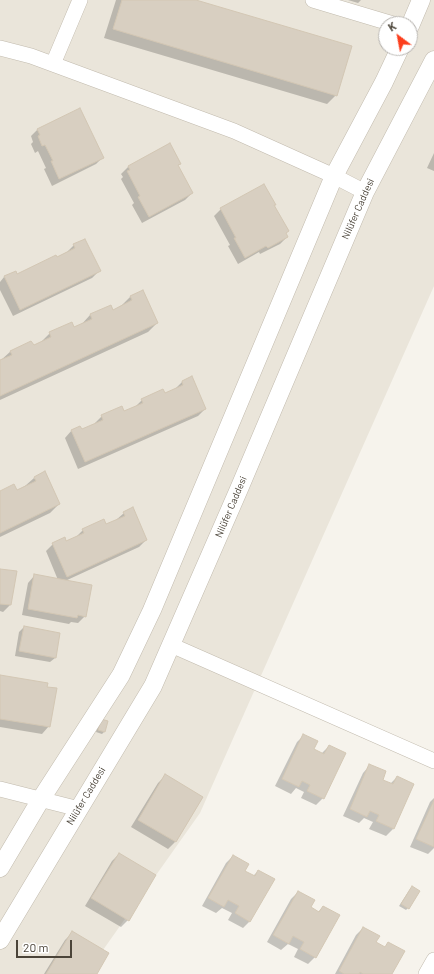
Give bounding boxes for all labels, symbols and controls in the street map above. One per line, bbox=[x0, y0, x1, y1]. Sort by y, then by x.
north arrow bbox=[378, 16, 418, 56]
text: K bbox=[386, 19, 398, 34]
street label: Nilüfer Caddesi bbox=[339, 177, 377, 241]
street label: Nilüfer Caddesi bbox=[213, 474, 249, 540]
street label: Nilüfer Caddesi bbox=[64, 765, 108, 827]
scale bar bbox=[18, 932, 74, 958]
text: 20 m bbox=[23, 940, 49, 954]

